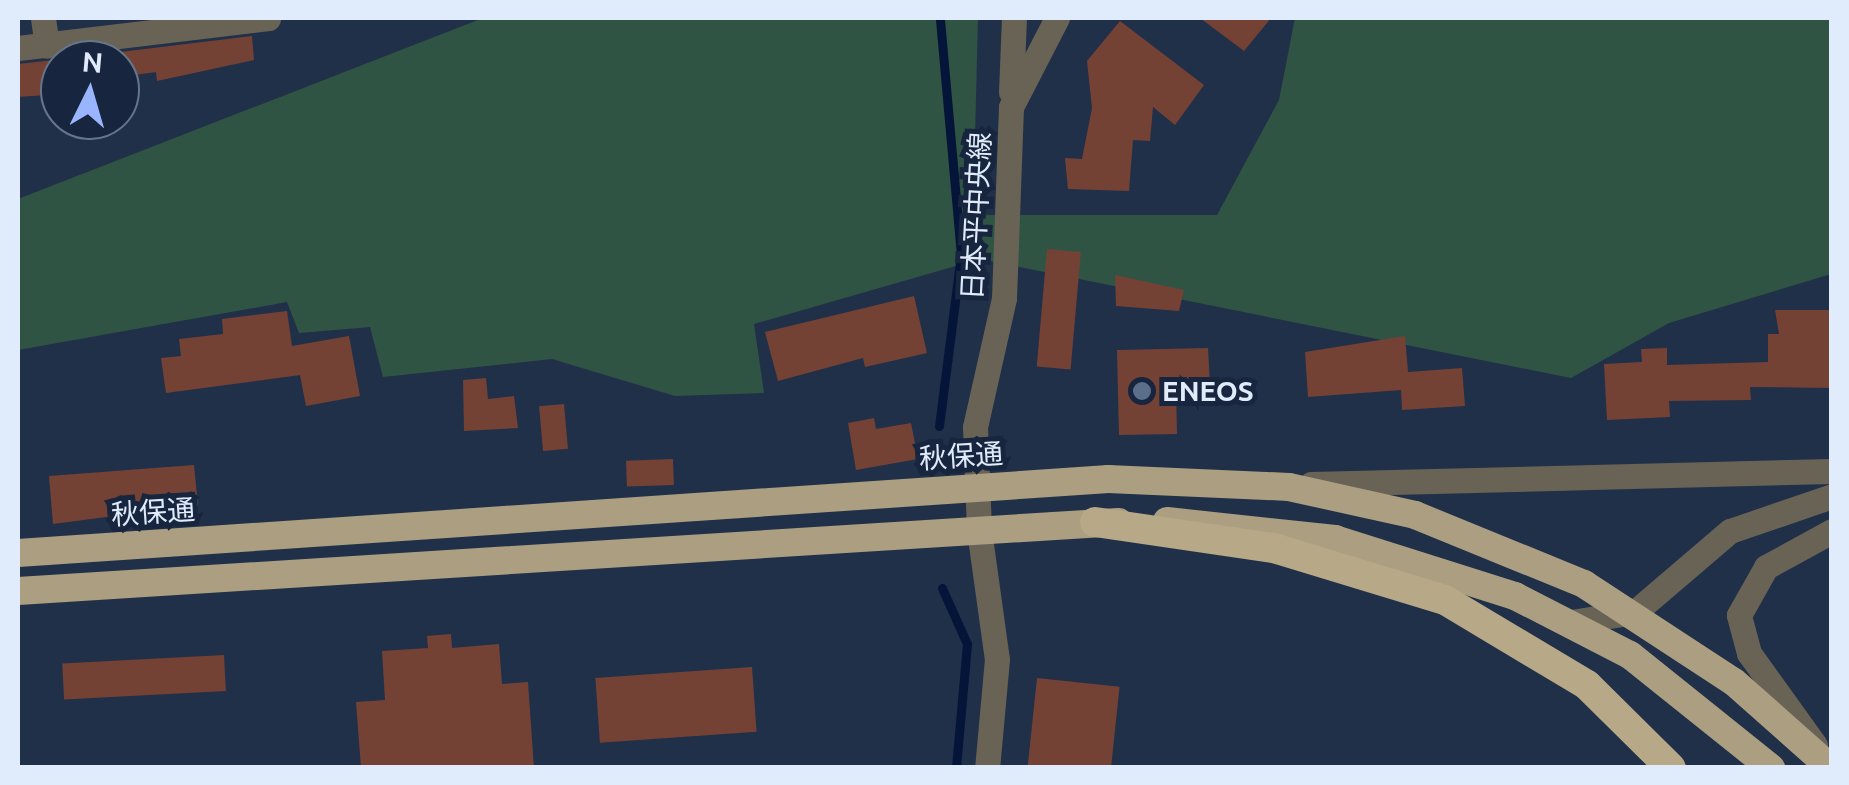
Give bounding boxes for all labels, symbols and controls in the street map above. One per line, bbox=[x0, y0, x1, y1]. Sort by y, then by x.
north arrow bbox=[40, 40, 140, 140]
text: N bbox=[81, 45, 104, 78]
street label: 日本平中央線 bbox=[955, 131, 997, 301]
place label: ENEOS bbox=[1162, 374, 1254, 408]
marker: ENEOS bbox=[1131, 380, 1153, 402]
street label: 秋保通 bbox=[918, 436, 1004, 476]
street label: 秋保通 bbox=[110, 492, 196, 532]

